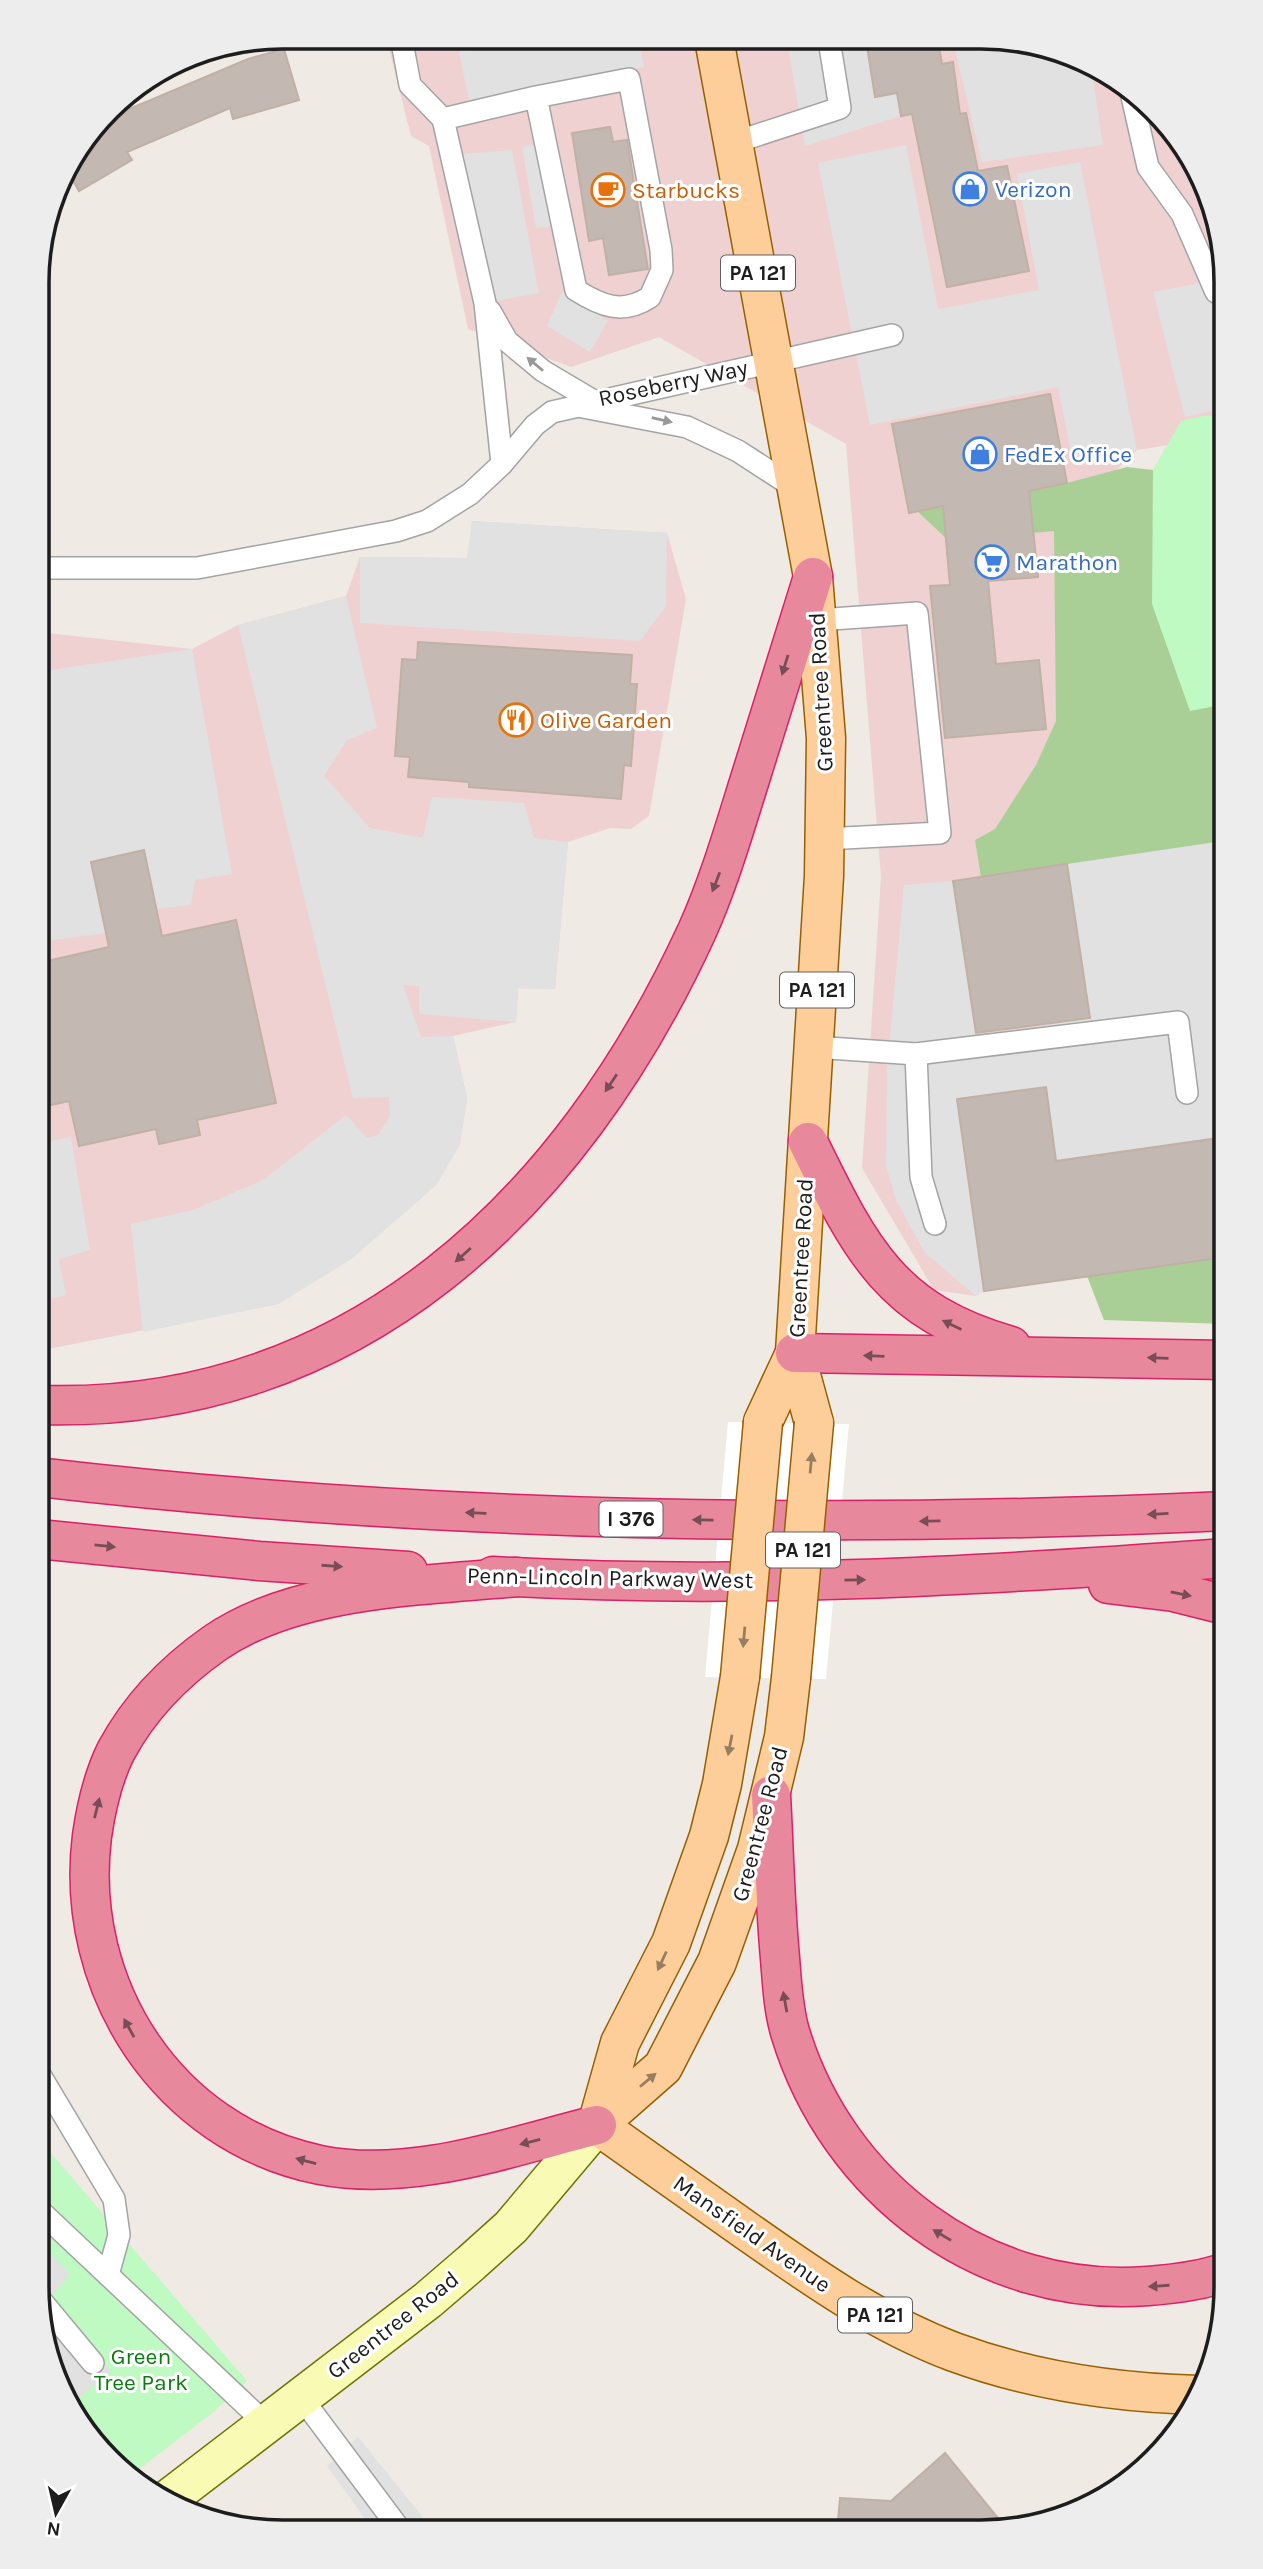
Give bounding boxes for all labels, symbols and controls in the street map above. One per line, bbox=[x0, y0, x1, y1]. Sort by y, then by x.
shop icon: Verizon bbox=[951, 170, 989, 208]
cafe icon: Starbucks bbox=[589, 171, 627, 209]
place label: Verizon bbox=[995, 176, 1072, 203]
place label: Starbucks bbox=[632, 177, 740, 204]
road number: PA 121 bbox=[721, 256, 795, 290]
street label: Roseberry Way bbox=[596, 354, 750, 412]
one-way arrow bbox=[526, 357, 543, 372]
one-way arrow bbox=[651, 415, 673, 426]
shop icon: FedEx Office bbox=[961, 435, 999, 473]
place label: FedEx Office bbox=[1004, 441, 1132, 468]
supermarket icon: Marathon bbox=[973, 543, 1011, 581]
place label: Marathon bbox=[1016, 549, 1118, 576]
street label: Greentree Road bbox=[803, 612, 839, 772]
one-way arrow bbox=[780, 655, 790, 676]
restaurant icon: Olive Garden bbox=[497, 701, 535, 739]
place label: Olive Garden bbox=[540, 707, 672, 734]
one-way arrow bbox=[711, 871, 722, 892]
road number: PA 121 bbox=[780, 972, 854, 1007]
one-way arrow bbox=[604, 1074, 618, 1092]
street label: Greentree Road bbox=[783, 1178, 819, 1338]
one-way arrow bbox=[455, 1246, 472, 1262]
one-way arrow bbox=[942, 1319, 962, 1331]
one-way arrow bbox=[863, 1351, 885, 1362]
one-way arrow bbox=[1146, 1353, 1168, 1364]
one-way arrow bbox=[806, 1452, 817, 1474]
road number: I 376 bbox=[600, 1502, 662, 1536]
one-way arrow bbox=[464, 1507, 486, 1518]
one-way arrow bbox=[1146, 1509, 1168, 1520]
one-way arrow bbox=[692, 1514, 714, 1526]
one-way arrow bbox=[919, 1515, 941, 1527]
road number: PA 121 bbox=[766, 1532, 840, 1568]
one-way arrow bbox=[95, 1541, 117, 1552]
one-way arrow bbox=[321, 1561, 343, 1572]
street label: Penn-Lincoln Parkway West bbox=[467, 1562, 754, 1594]
one-way arrow bbox=[844, 1574, 866, 1586]
one-way arrow bbox=[1170, 1589, 1192, 1600]
one-way arrow bbox=[738, 1626, 749, 1648]
one-way arrow bbox=[724, 1734, 735, 1756]
street label: Greentree Road bbox=[726, 1743, 794, 1905]
one-way arrow bbox=[92, 1797, 103, 1819]
one-way arrow bbox=[657, 1951, 668, 1971]
one-way arrow bbox=[779, 1991, 790, 2013]
one-way arrow bbox=[123, 2018, 135, 2038]
one-way arrow bbox=[639, 2072, 657, 2088]
one-way arrow bbox=[519, 2137, 541, 2148]
one-way arrow bbox=[295, 2155, 317, 2166]
street label: Mansfield Avenue bbox=[668, 2170, 836, 2298]
one-way arrow bbox=[932, 2229, 951, 2241]
street label: Greentree Road bbox=[322, 2265, 464, 2385]
one-way arrow bbox=[1148, 2281, 1170, 2292]
road number: PA 121 bbox=[838, 2298, 912, 2332]
park label: Green Tree Park bbox=[94, 2343, 188, 2396]
north arrow bbox=[21, 2478, 91, 2548]
text: N bbox=[45, 2517, 62, 2541]

